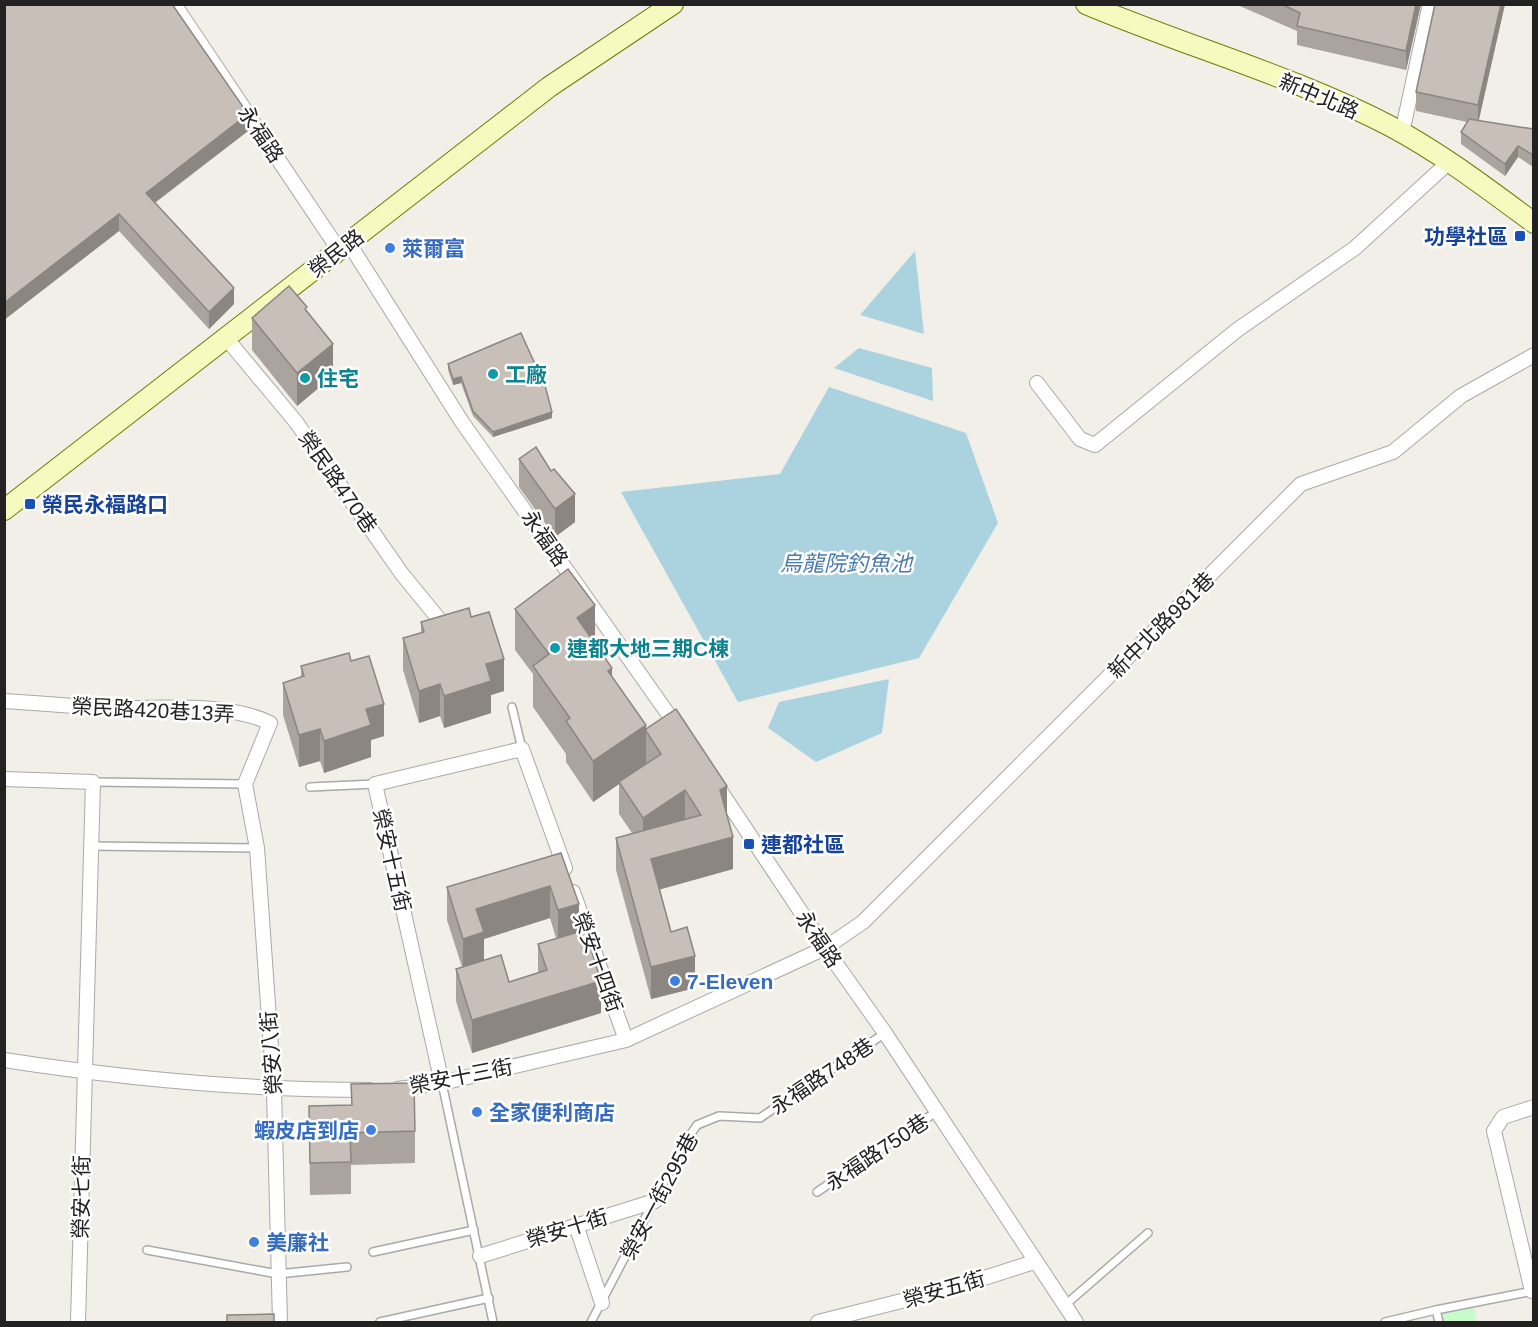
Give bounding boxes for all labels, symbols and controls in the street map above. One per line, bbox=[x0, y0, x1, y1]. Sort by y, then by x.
street label: 新中北路 bbox=[1276, 69, 1362, 123]
street label: 永福路 bbox=[234, 101, 288, 167]
street label: 榮民路 bbox=[304, 225, 368, 281]
place label: 功學社區 bbox=[1424, 225, 1508, 248]
marker: 功學社區 bbox=[1513, 229, 1527, 243]
place label: 萊爾富 bbox=[402, 237, 465, 260]
marker: 萊爾富 bbox=[383, 241, 397, 255]
place label: 工廠 bbox=[505, 363, 547, 386]
place label: 住宅 bbox=[317, 367, 359, 390]
marker: 工廠 bbox=[486, 367, 500, 381]
marker: 住宅 bbox=[298, 371, 312, 385]
street label: 榮民路470巷 bbox=[294, 427, 382, 537]
place label: 榮民永褔路口 bbox=[42, 493, 168, 516]
marker: 榮民永褔路口 bbox=[23, 497, 37, 511]
street label: 永福路 bbox=[518, 506, 572, 570]
water label: 烏龍院釣魚池 bbox=[780, 551, 914, 576]
street label: 新中北路981巷 bbox=[1103, 567, 1219, 683]
place label: 連都大地三期C棟 bbox=[567, 637, 729, 660]
marker: 連都大地三期C棟 bbox=[548, 641, 562, 655]
street label: 榮民路420巷13弄 bbox=[71, 694, 235, 726]
street label: 榮安十五街 bbox=[369, 806, 415, 914]
place label: 連都社區 bbox=[761, 833, 845, 856]
marker: 連都社區 bbox=[742, 837, 756, 851]
street label: 永福路 bbox=[792, 906, 846, 972]
street label: 榮安十四街 bbox=[569, 909, 627, 1015]
place label: 7-Eleven bbox=[687, 970, 773, 993]
marker: 7-Eleven bbox=[668, 974, 682, 988]
street label: 榮安八街 bbox=[257, 1010, 285, 1096]
street label: 永福路748巷 bbox=[766, 1033, 878, 1119]
street label: 榮安十三街 bbox=[407, 1055, 515, 1097]
place label: 全家便利商店 bbox=[489, 1101, 615, 1124]
marker: 全家便利商店 bbox=[470, 1105, 484, 1119]
street label: 永福路750巷 bbox=[821, 1109, 933, 1195]
place label: 蝦皮店到店 bbox=[254, 1119, 359, 1142]
marker: 蝦皮店到店 bbox=[364, 1123, 378, 1137]
street label: 榮安一街295巷 bbox=[616, 1129, 702, 1263]
street label: 榮安七街 bbox=[69, 1155, 93, 1239]
street label: 榮安十街 bbox=[523, 1205, 611, 1251]
place label: 美廉社 bbox=[266, 1231, 329, 1254]
marker: 美廉社 bbox=[247, 1235, 261, 1249]
street label: 榮安五街 bbox=[900, 1266, 988, 1312]

